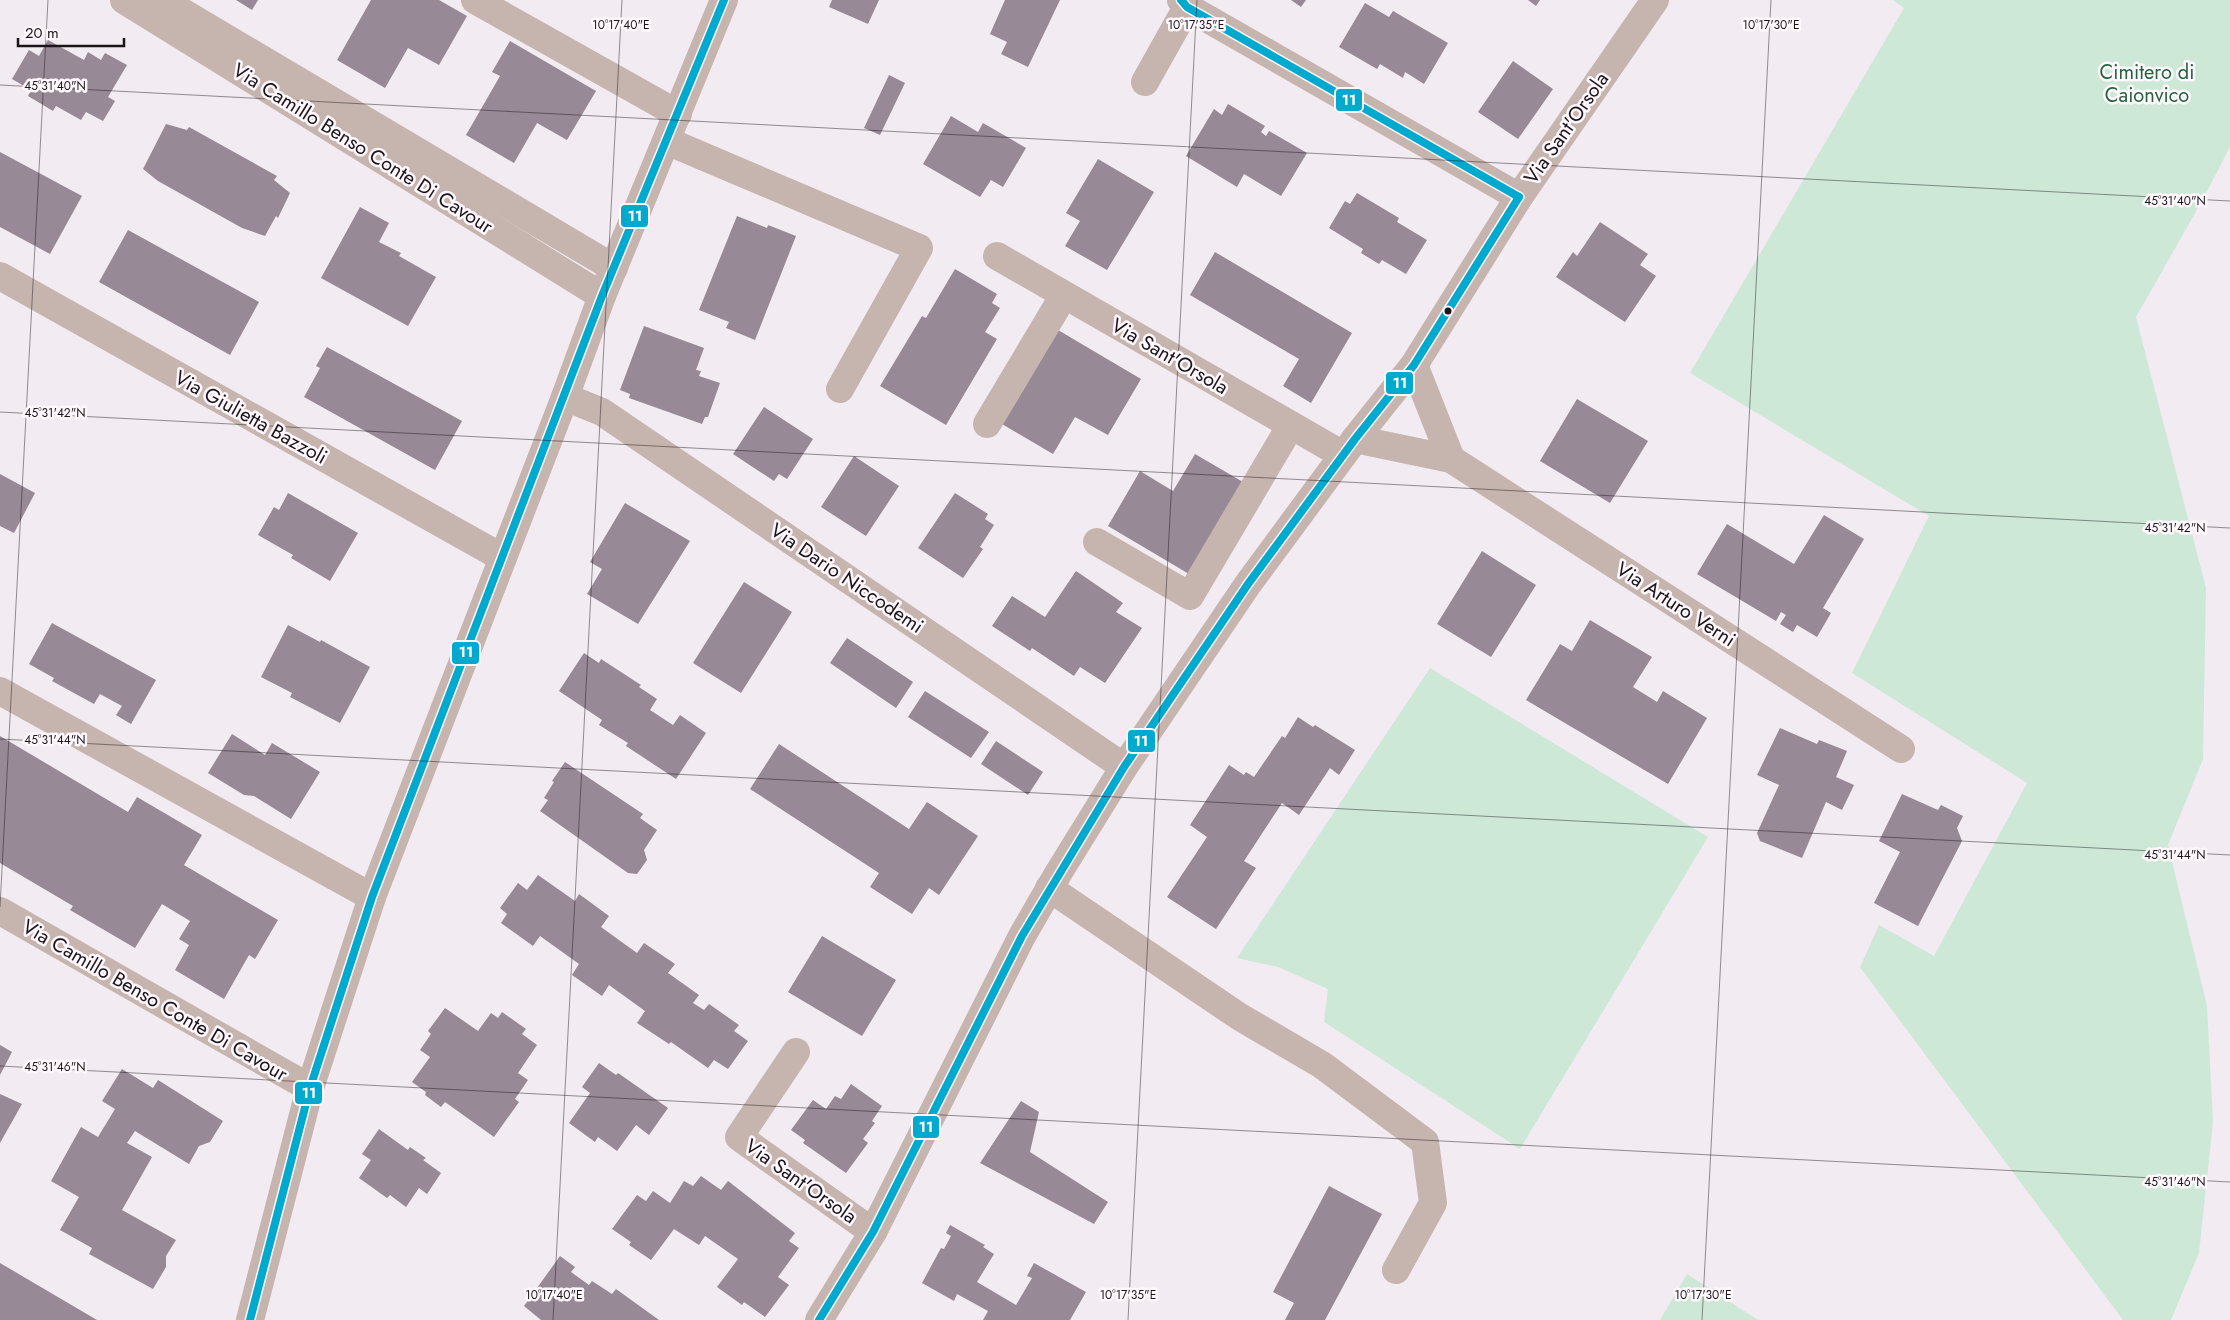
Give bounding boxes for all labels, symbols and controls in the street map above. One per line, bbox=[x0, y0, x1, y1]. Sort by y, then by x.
scale bar bbox=[18, 15, 124, 47]
text: 10°17'40"E bbox=[592, 16, 650, 34]
text: 10°17'35"E bbox=[1168, 16, 1224, 34]
text: 10°17'30"E bbox=[1743, 16, 1800, 34]
text: 20 m bbox=[25, 22, 59, 44]
street label: Via Camillo Benso Conte Di Cavour bbox=[227, 56, 499, 241]
park label: Cimitero di Caionvico bbox=[2100, 58, 2194, 110]
street label: Via Sant'Orsola bbox=[1517, 66, 1616, 190]
text: 45°31'40"N bbox=[24, 77, 86, 95]
line badge: 11 bbox=[1335, 88, 1363, 112]
text: 11 bbox=[1342, 90, 1356, 110]
text: 45°31'40"N bbox=[2144, 192, 2206, 210]
line badge: 11 bbox=[620, 204, 649, 228]
text: 11 bbox=[628, 206, 642, 226]
unlabelled marker bbox=[1443, 306, 1453, 316]
street label: Via Sant'Orsola bbox=[1106, 311, 1234, 402]
street label: Via Giulietta Bazzoli bbox=[169, 363, 332, 472]
line badge: 11 bbox=[1385, 371, 1414, 395]
text: 11 bbox=[1393, 373, 1407, 393]
text: 45°31'42"N bbox=[24, 404, 86, 422]
street label: Via Dario Niccodemi bbox=[764, 516, 929, 641]
text: 45°31'42"N bbox=[2144, 519, 2206, 537]
street label: Via Arturo Verni bbox=[1610, 555, 1741, 654]
line badge: 11 bbox=[451, 641, 480, 665]
text: 11 bbox=[459, 642, 473, 662]
line badge: 11 bbox=[1127, 729, 1156, 753]
text: 45°31'44"N bbox=[24, 731, 86, 749]
text: 11 bbox=[1134, 731, 1148, 751]
text: 45°31'44"N bbox=[2144, 846, 2206, 864]
street label: Via Camillo Benso Conte Di Cavour bbox=[17, 912, 293, 1089]
text: 45°31'46"N bbox=[24, 1058, 86, 1076]
line badge: 11 bbox=[294, 1081, 323, 1105]
text: 11 bbox=[302, 1083, 316, 1103]
line badge: 11 bbox=[912, 1115, 940, 1139]
text: 11 bbox=[919, 1117, 933, 1137]
street label: Via Sant'Orsola bbox=[739, 1132, 863, 1231]
text: 45°31'46"N bbox=[2144, 1173, 2206, 1191]
text: 10°17'40"E bbox=[525, 1286, 583, 1304]
text: 10°17'35"E bbox=[1100, 1286, 1156, 1304]
text: 10°17'30"E bbox=[1675, 1286, 1732, 1304]

